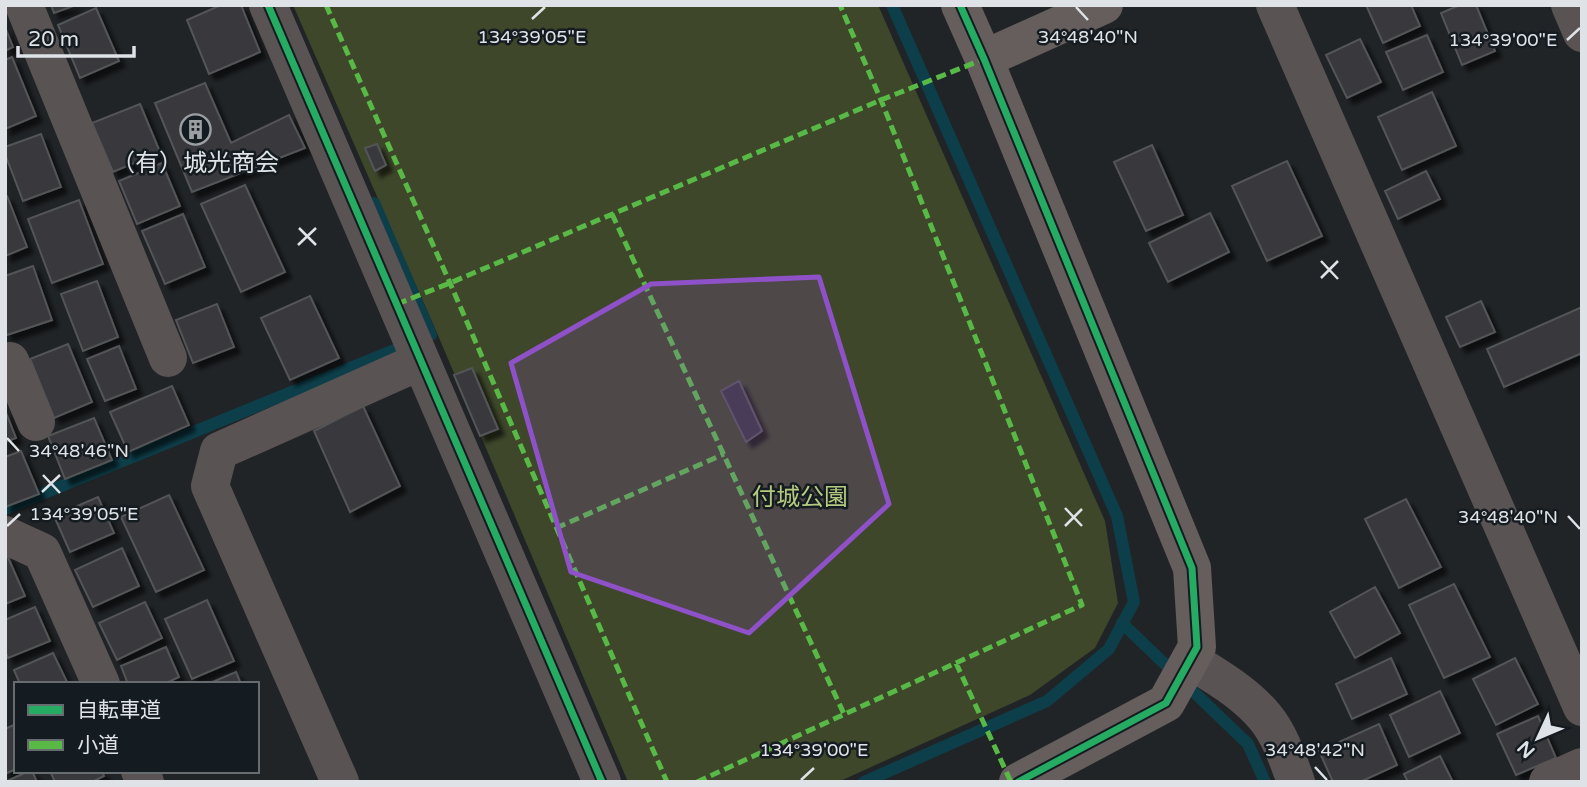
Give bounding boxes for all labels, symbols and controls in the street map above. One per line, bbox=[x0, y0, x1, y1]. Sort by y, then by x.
scale bar bbox=[18, 14, 133, 58]
text: 134°39'05"E bbox=[478, 26, 586, 48]
text: 34°48'40"N bbox=[1038, 26, 1138, 48]
text: 20 m bbox=[28, 27, 79, 52]
text: 134°39'00"E bbox=[1449, 29, 1557, 51]
building icon: （有）城光商会 bbox=[178, 112, 212, 146]
place label: （有）城光商会 bbox=[111, 149, 279, 178]
text: 34°48'46"N bbox=[29, 440, 129, 462]
park label: 付城公園 bbox=[752, 483, 848, 512]
text: 134°39'05"E bbox=[30, 503, 138, 525]
text: 34°48'40"N bbox=[1458, 506, 1558, 528]
legend bbox=[14, 682, 259, 773]
text: 自転車道 bbox=[77, 698, 161, 723]
north arrow bbox=[1503, 703, 1573, 773]
text: 小道 bbox=[77, 733, 119, 758]
text: N bbox=[1513, 736, 1540, 762]
text: 134°39'00"E bbox=[760, 739, 868, 761]
text: 34°48'42"N bbox=[1265, 739, 1365, 761]

